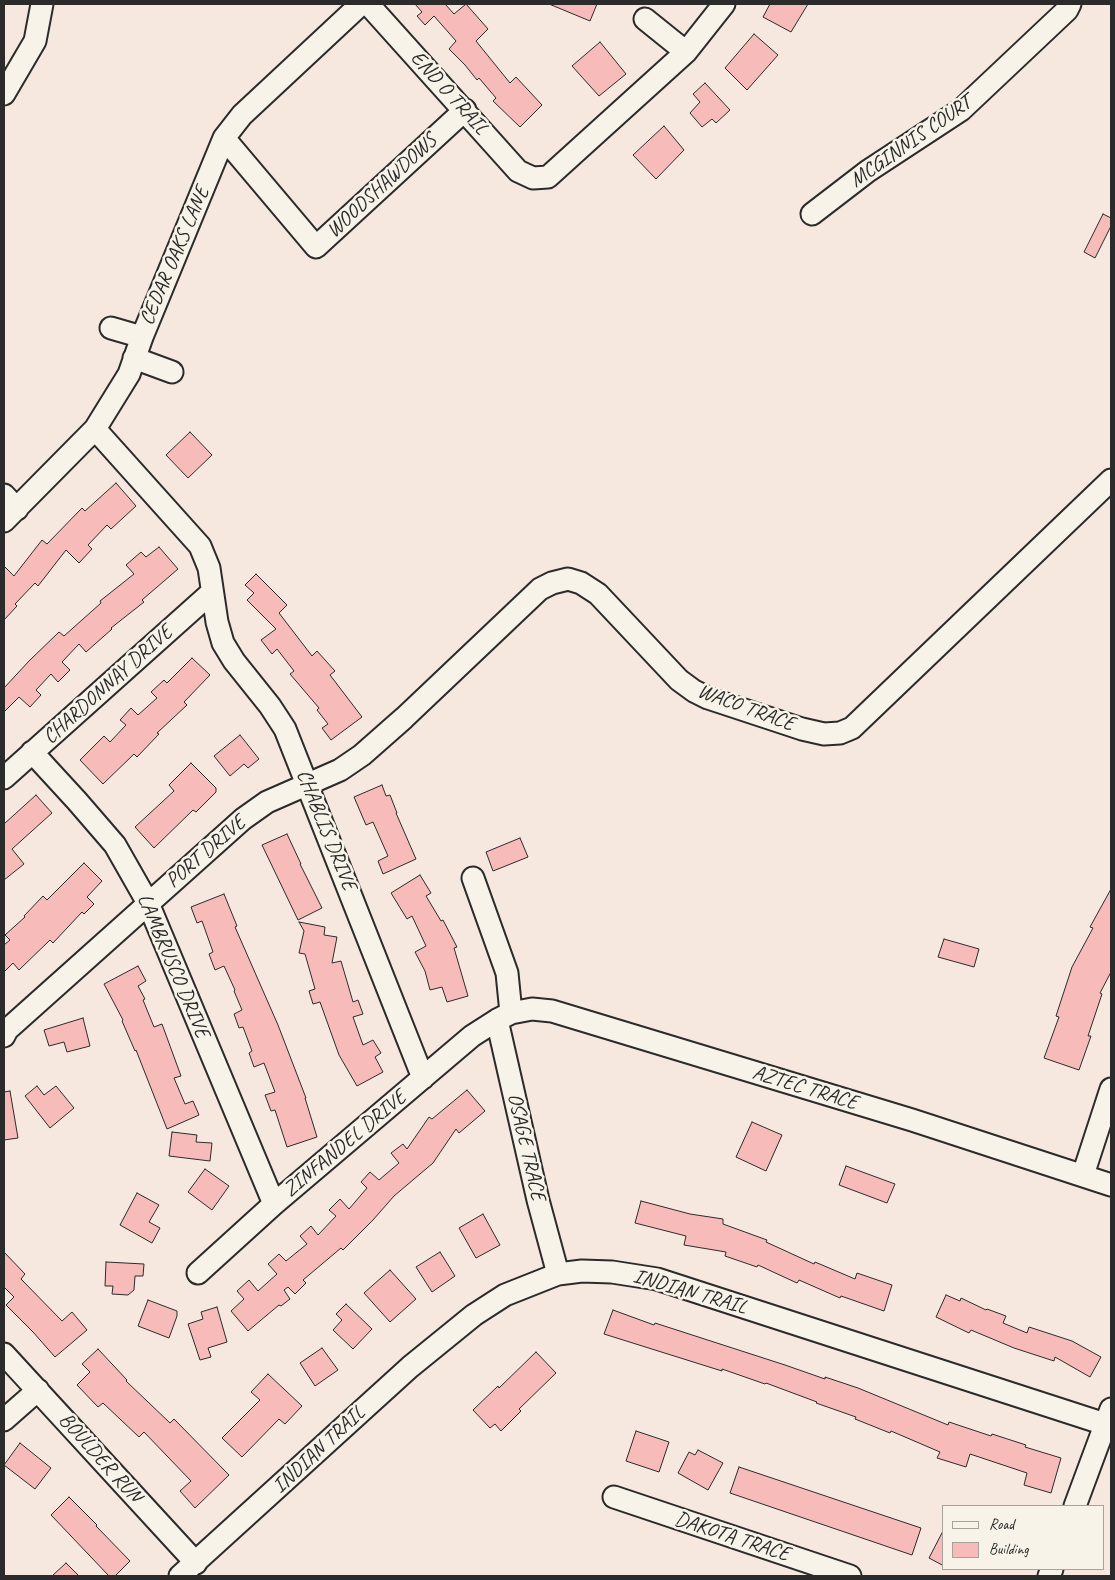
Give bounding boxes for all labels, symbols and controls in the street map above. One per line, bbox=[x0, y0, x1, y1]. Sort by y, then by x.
street label: END O TRAIL bbox=[405, 46, 493, 140]
street label: MCGINNIS COURT bbox=[845, 91, 977, 193]
street label: WOODSHAWDOWS bbox=[322, 129, 442, 243]
street label: CEDAR OAKS LANE bbox=[134, 183, 216, 329]
street label: CHARDONNAY DRIVE bbox=[38, 620, 178, 750]
street label: WACO TRACE bbox=[694, 679, 798, 737]
street label: CHABLIS DRIVE bbox=[290, 766, 362, 894]
street label: PORT DRIVE bbox=[161, 811, 251, 893]
street label: LAMBRUSCO DRIVE bbox=[131, 890, 215, 1042]
street label: AZTEC TRACE bbox=[749, 1060, 861, 1116]
street label: ZINFANDEL DRIVE bbox=[278, 1085, 412, 1203]
street label: OSAGE TRACE bbox=[501, 1091, 551, 1203]
street label: INDIAN TRAIL bbox=[630, 1264, 750, 1320]
street label: INDIAN TRAIL bbox=[268, 1401, 370, 1499]
street label: BOULDER RUN bbox=[53, 1408, 147, 1508]
legend bbox=[942, 1505, 1105, 1570]
street label: DAKOTA TRACE bbox=[671, 1507, 793, 1567]
text: Road bbox=[989, 1515, 1014, 1534]
text: Building bbox=[989, 1540, 1028, 1559]

